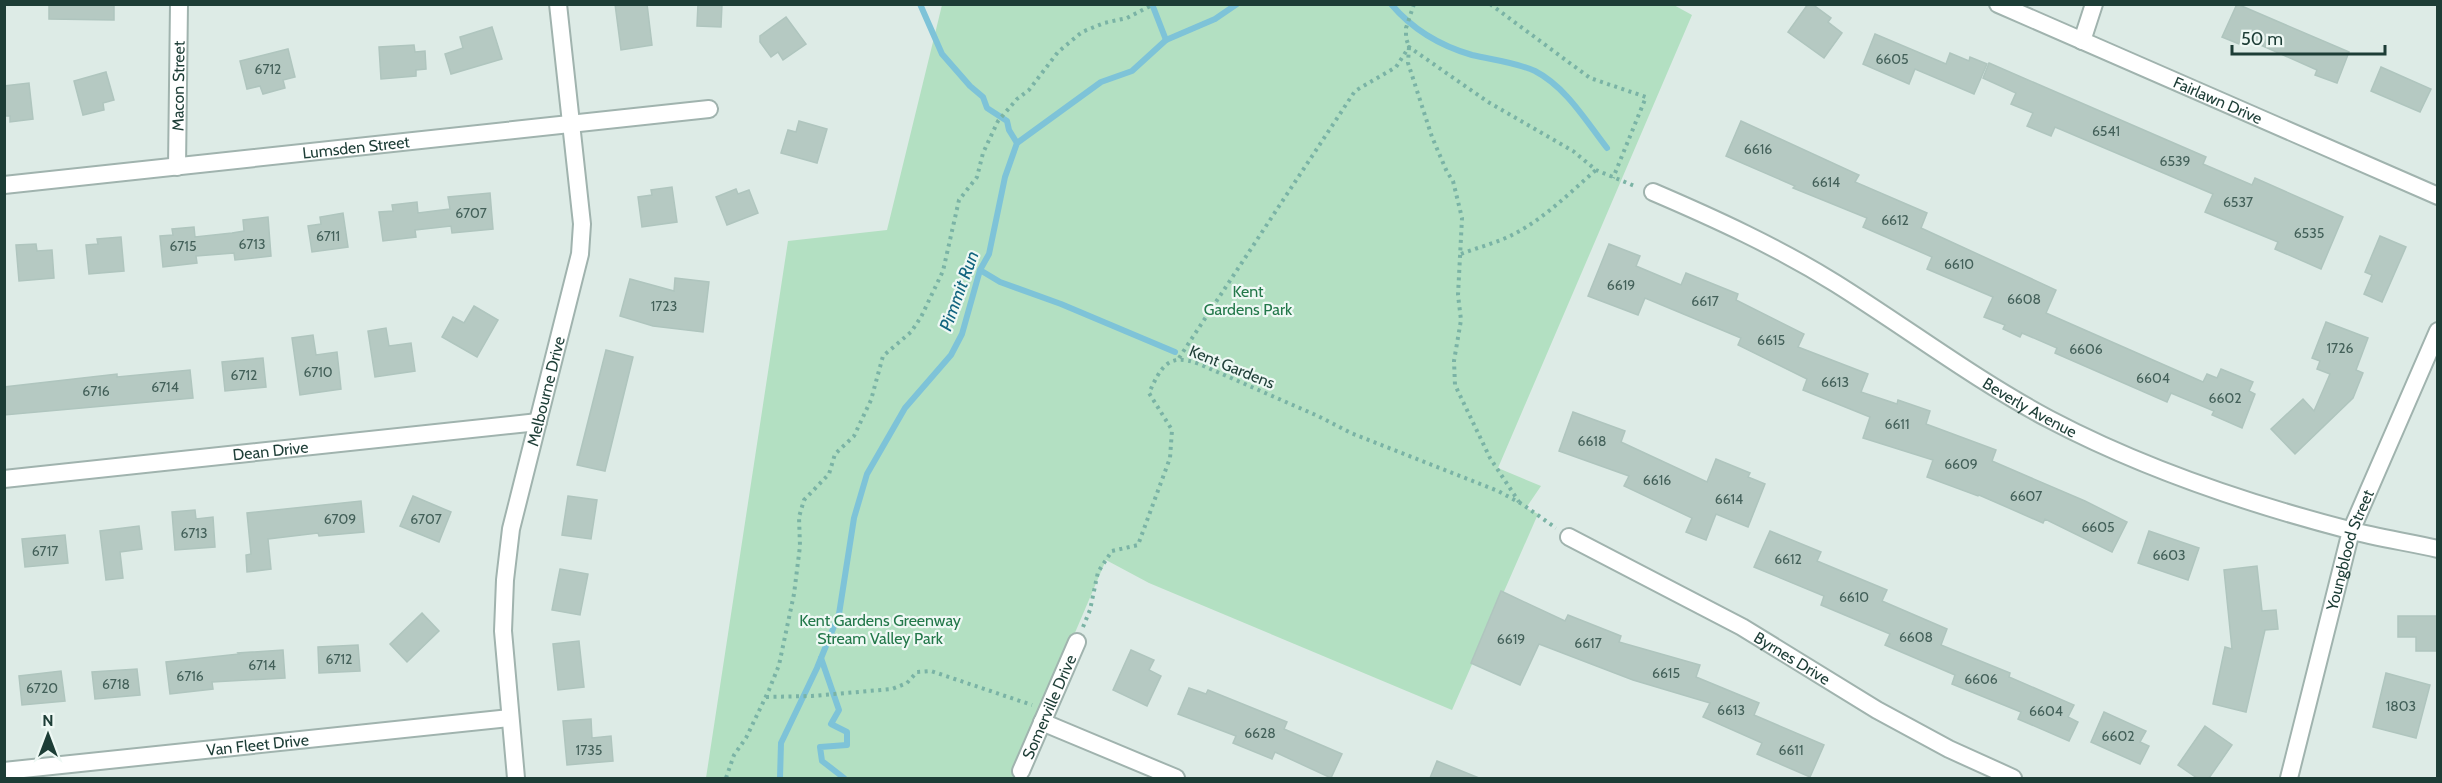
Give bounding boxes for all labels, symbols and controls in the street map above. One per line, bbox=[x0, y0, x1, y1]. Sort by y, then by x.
scale bar bbox=[2232, 18, 2385, 56]
text: 50 m bbox=[2241, 28, 2283, 50]
street label: Macon Street bbox=[168, 40, 188, 131]
house number: 6605 bbox=[1875, 50, 1909, 68]
house number: 6712 bbox=[255, 60, 281, 78]
street label: Fairlawn Drive bbox=[2171, 72, 2265, 128]
house number: 6541 bbox=[2092, 122, 2120, 140]
street label: Lumsden Street bbox=[301, 132, 411, 162]
house number: 6616 bbox=[1744, 140, 1772, 158]
house number: 6539 bbox=[2159, 152, 2191, 170]
house number: 6614 bbox=[1812, 173, 1840, 191]
house number: 6537 bbox=[2223, 193, 2253, 211]
house number: 6707 bbox=[455, 204, 487, 222]
house number: 6612 bbox=[1881, 211, 1909, 229]
house number: 6535 bbox=[2294, 224, 2324, 242]
house number: 6711 bbox=[316, 227, 340, 245]
house number: 6713 bbox=[238, 235, 266, 253]
house number: 6715 bbox=[169, 237, 197, 255]
water label: Pimmit Run bbox=[934, 248, 984, 334]
house number: 6610 bbox=[1944, 255, 1974, 273]
house number: 6619 bbox=[1607, 276, 1635, 294]
park label: Kent Gardens Park bbox=[1204, 282, 1293, 319]
house number: 6608 bbox=[2007, 290, 2041, 308]
house number: 6617 bbox=[1691, 292, 1719, 310]
house number: 1723 bbox=[651, 297, 677, 315]
house number: 6615 bbox=[1757, 331, 1785, 349]
street label: Melbourne Drive bbox=[523, 334, 568, 448]
house number: 1726 bbox=[2327, 339, 2353, 357]
house number: 6606 bbox=[2069, 340, 2103, 358]
street label: Kent Gardens bbox=[1187, 341, 1278, 393]
house number: 6710 bbox=[303, 363, 333, 381]
house number: 6712 bbox=[231, 366, 257, 384]
house number: 6604 bbox=[2136, 369, 2170, 387]
house number: 6613 bbox=[1821, 373, 1849, 391]
street label: Beverly Avenue bbox=[1979, 373, 2080, 441]
house number: 6714 bbox=[151, 378, 179, 396]
house number: 6716 bbox=[82, 382, 110, 400]
house number: 6602 bbox=[2208, 389, 2242, 407]
house number: 6611 bbox=[1885, 415, 1909, 433]
house number: 6618 bbox=[1578, 432, 1606, 450]
street label: Dean Drive bbox=[232, 437, 309, 464]
house number: 6609 bbox=[1944, 455, 1978, 473]
house number: 6616 bbox=[1643, 471, 1671, 489]
street label: Youngblood Street bbox=[2322, 486, 2378, 613]
house number: 6607 bbox=[2010, 487, 2042, 505]
house number: 6614 bbox=[1715, 490, 1743, 508]
house number: 6709 bbox=[324, 510, 356, 528]
house number: 6707 bbox=[410, 510, 442, 528]
house number: 6605 bbox=[2081, 518, 2115, 536]
house number: 6713 bbox=[180, 524, 208, 542]
house number: 6717 bbox=[32, 542, 58, 560]
house number: 6603 bbox=[2152, 546, 2186, 564]
house number: 6612 bbox=[1774, 550, 1802, 568]
house number: 6610 bbox=[1839, 588, 1869, 606]
park label: Kent Gardens Greenway Stream Valley Park bbox=[799, 611, 961, 648]
street label: Byrnes Drive bbox=[1751, 627, 1834, 688]
house number: 6608 bbox=[1899, 628, 1933, 646]
house number: 6619 bbox=[1497, 630, 1525, 648]
house number: 6617 bbox=[1574, 634, 1602, 652]
house number: 6712 bbox=[326, 650, 352, 668]
street label: Somerville Drive bbox=[1018, 652, 1080, 762]
house number: 6714 bbox=[248, 656, 276, 674]
house number: 6615 bbox=[1652, 664, 1680, 682]
house number: 6716 bbox=[176, 667, 204, 685]
house number: 6606 bbox=[1964, 670, 1998, 688]
house number: 6718 bbox=[102, 675, 130, 693]
house number: 6720 bbox=[26, 679, 58, 697]
house number: 1803 bbox=[2386, 697, 2416, 715]
house number: 6613 bbox=[1717, 701, 1745, 719]
house number: 6604 bbox=[2029, 702, 2063, 720]
north arrow bbox=[18, 705, 78, 765]
text: N bbox=[42, 711, 54, 730]
house number: 6628 bbox=[1244, 724, 1276, 742]
house number: 6602 bbox=[2101, 727, 2135, 745]
street label: Van Fleet Drive bbox=[205, 730, 310, 759]
house number: 1735 bbox=[576, 741, 602, 759]
house number: 6611 bbox=[1779, 741, 1803, 759]

